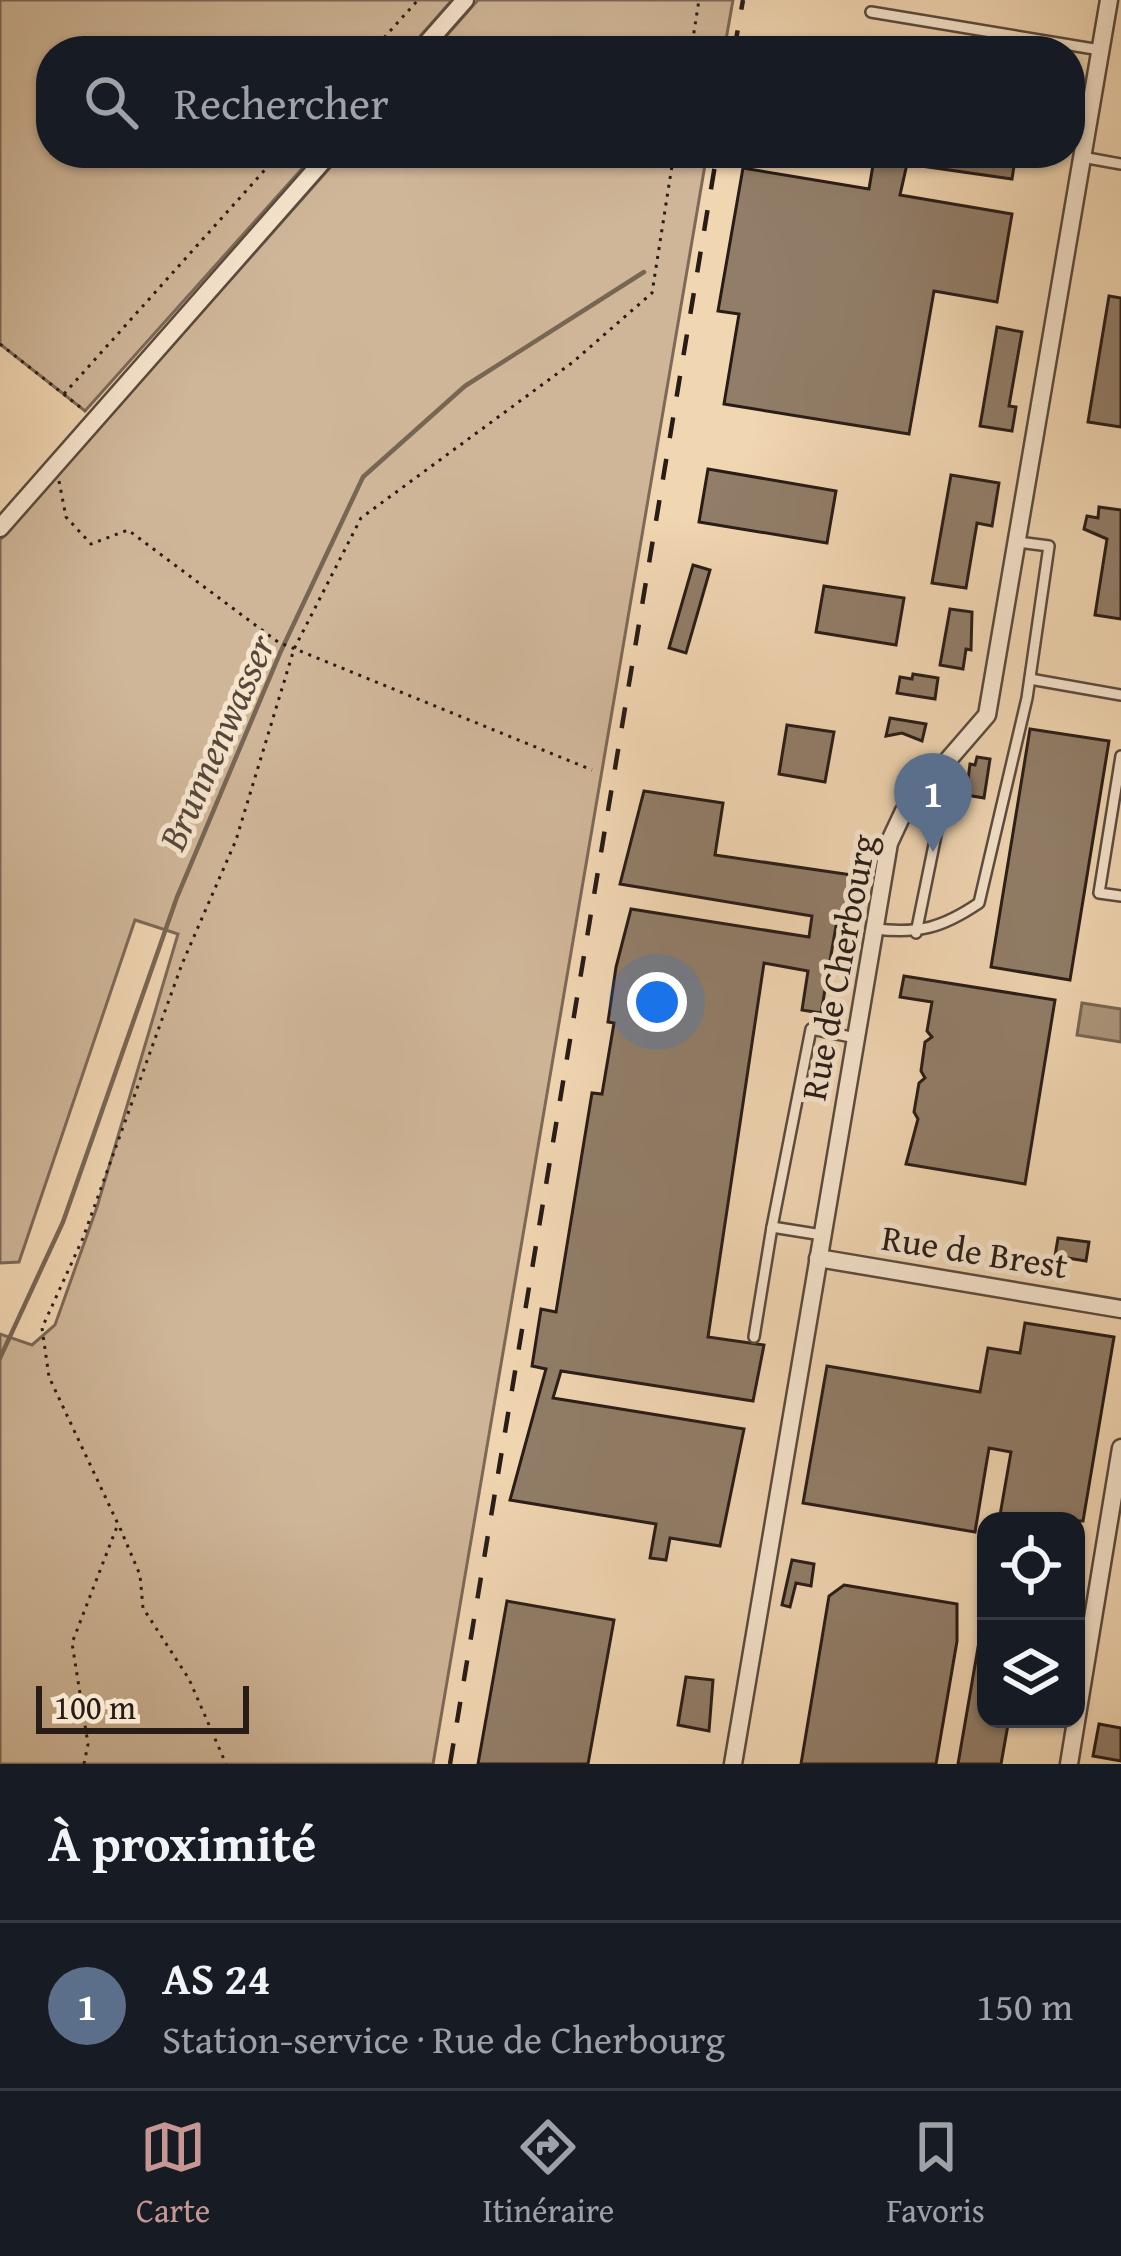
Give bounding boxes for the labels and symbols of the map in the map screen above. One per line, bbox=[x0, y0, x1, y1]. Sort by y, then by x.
water label: Brunnenwasser bbox=[142, 624, 289, 860]
pin: 1 bbox=[894, 753, 972, 852]
street label: Rue de Cherbourg bbox=[786, 829, 889, 1104]
your location bbox=[627, 972, 687, 1032]
street label: Rue de Brest bbox=[878, 1210, 1072, 1291]
scale bar bbox=[36, 1680, 249, 1733]

